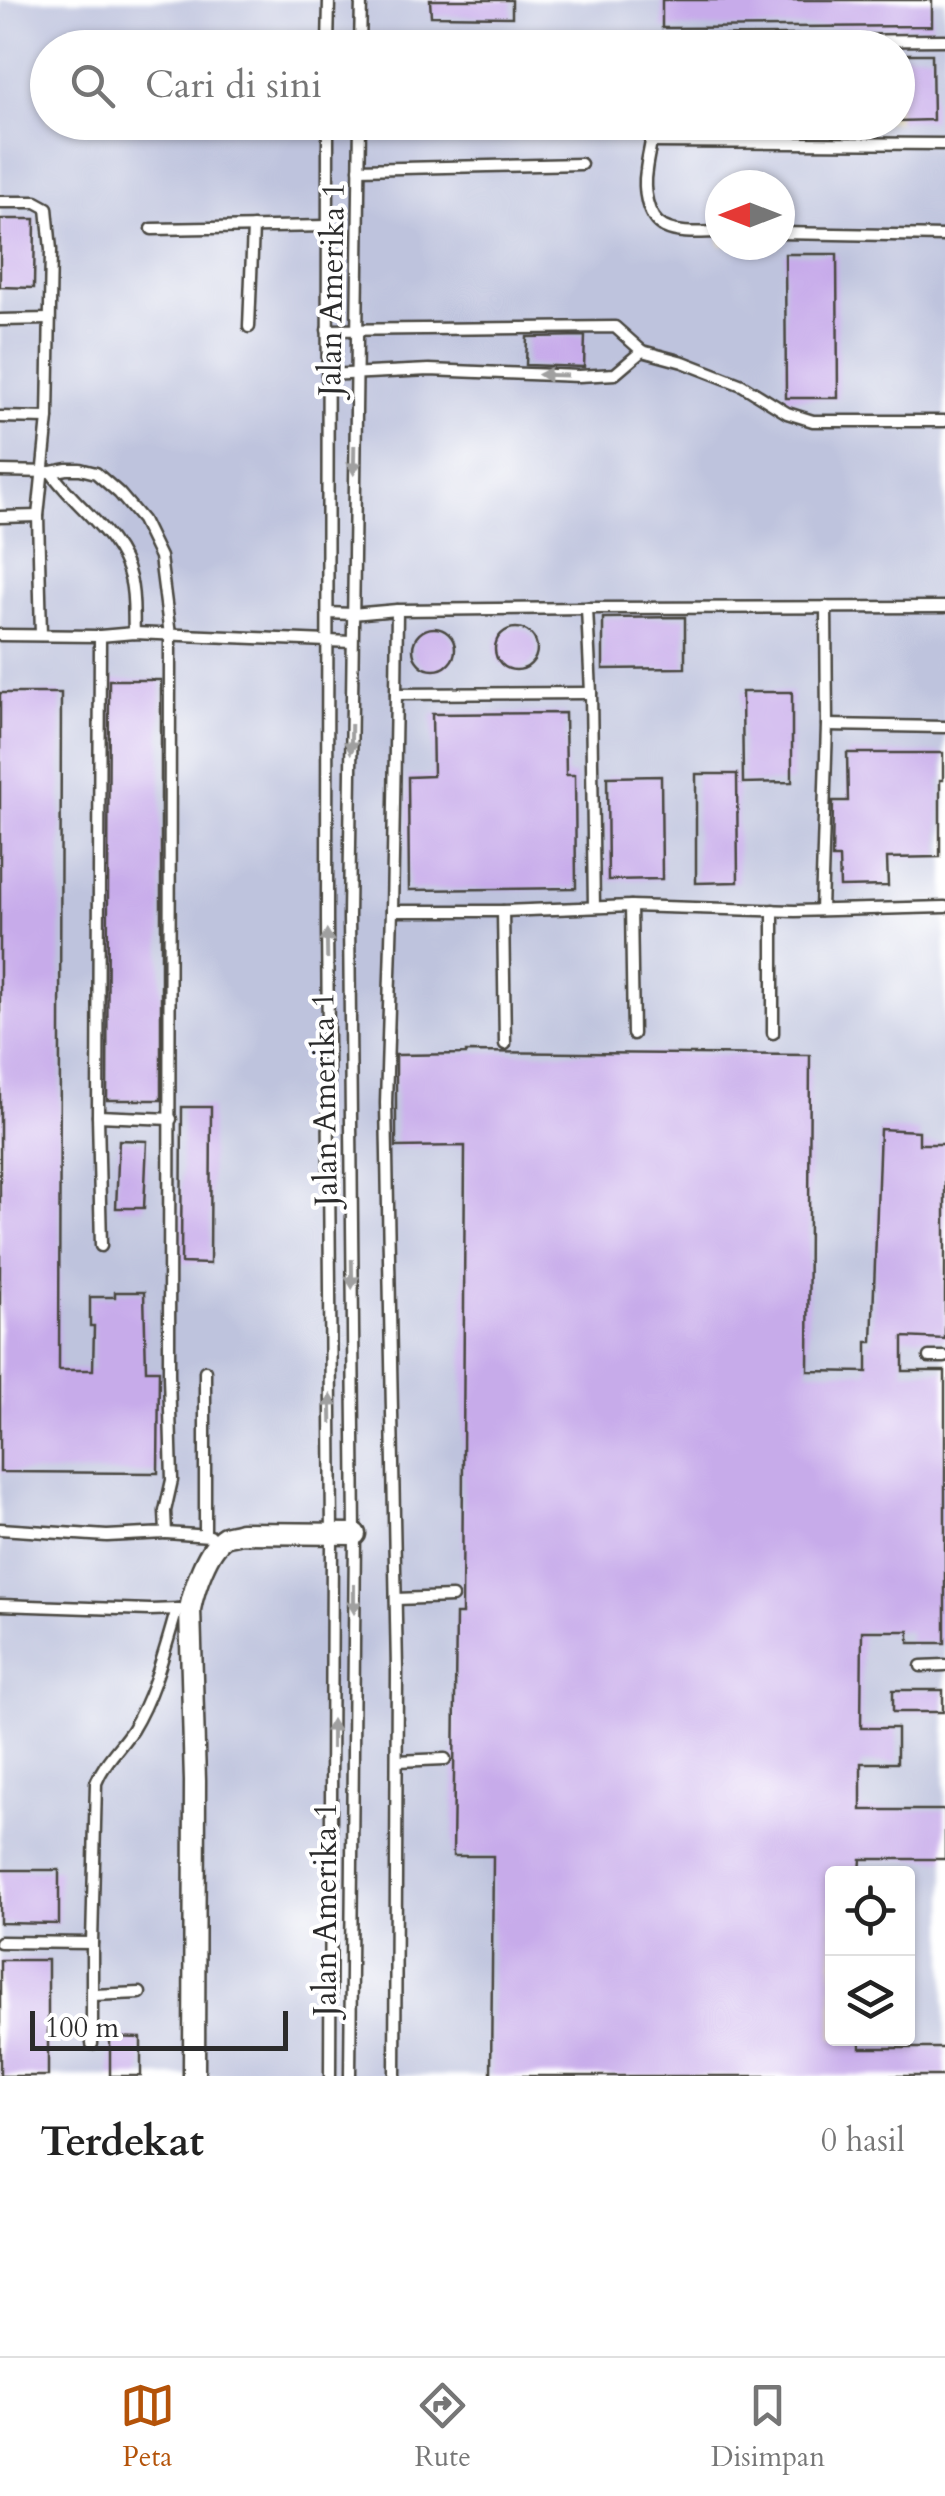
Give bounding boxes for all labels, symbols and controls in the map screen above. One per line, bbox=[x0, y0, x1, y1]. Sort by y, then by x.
search box bbox=[30, 30, 915, 140]
icon: search bbox=[65, 58, 120, 113]
text: Cari di sini bbox=[145, 59, 322, 111]
north arrow bbox=[705, 170, 795, 260]
street label: Jalan Amerika 1 bbox=[308, 181, 356, 401]
one-way arrow bbox=[536, 367, 568, 383]
one-way arrow bbox=[346, 445, 362, 477]
one-way arrow bbox=[343, 724, 359, 756]
one-way arrow bbox=[319, 927, 335, 959]
street label: Jalan Amerika 1 bbox=[301, 991, 349, 1211]
one-way arrow bbox=[344, 1259, 360, 1291]
one-way arrow bbox=[323, 1392, 339, 1424]
one-way arrow bbox=[346, 1583, 362, 1615]
one-way arrow bbox=[324, 1717, 340, 1749]
street label: Jalan Amerika 1 bbox=[304, 1802, 348, 2020]
map controls bbox=[825, 1866, 915, 2046]
button: locate bbox=[825, 1866, 915, 1956]
button: layers bbox=[825, 1956, 915, 2046]
scale bar bbox=[30, 2006, 288, 2050]
text: 100 m bbox=[45, 2009, 119, 2047]
text: Terdekat bbox=[40, 2113, 204, 2170]
text: 0 hasil bbox=[821, 2119, 905, 2163]
tab: Peta bbox=[120, 2378, 175, 2476]
tab: Rute bbox=[415, 2378, 471, 2476]
tab: Disimpan bbox=[711, 2378, 825, 2476]

